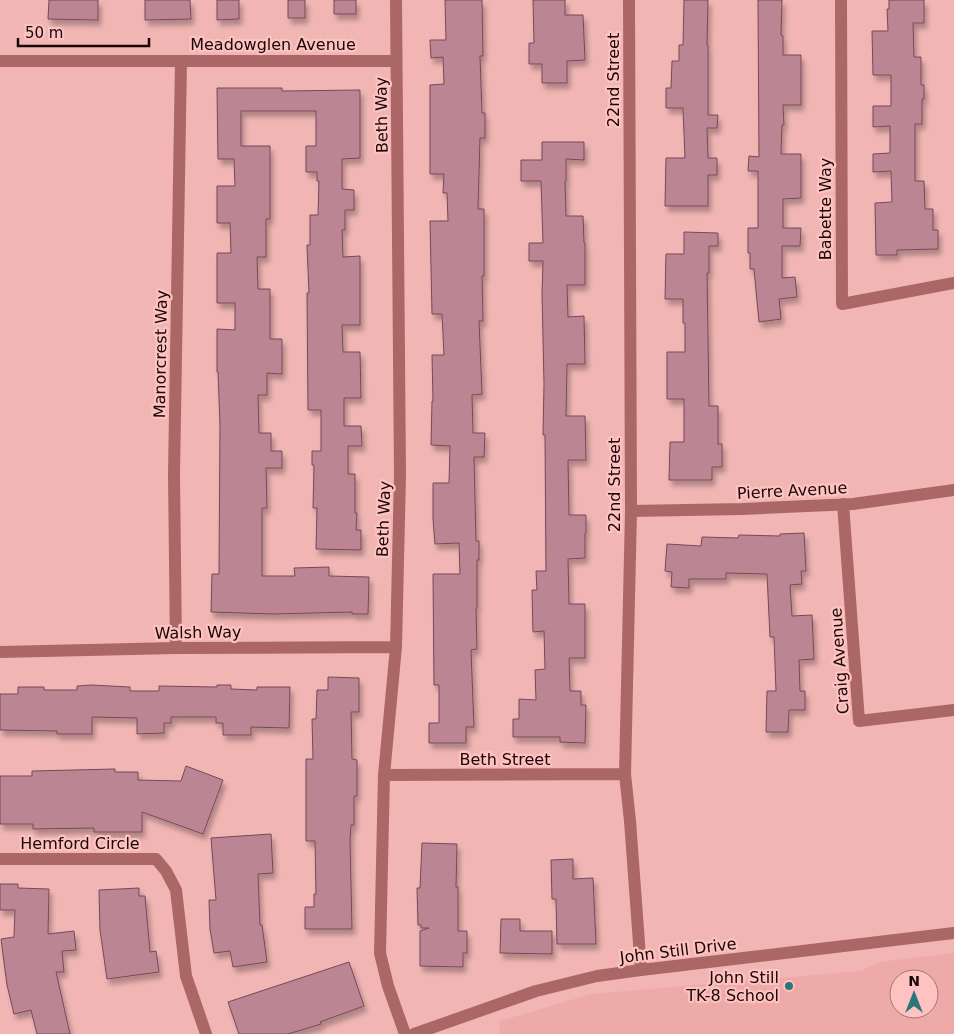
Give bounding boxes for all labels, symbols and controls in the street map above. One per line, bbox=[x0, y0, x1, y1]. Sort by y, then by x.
scale bar bbox=[18, 15, 149, 47]
text: 50 m bbox=[25, 24, 63, 42]
street label: 22nd Street bbox=[604, 33, 623, 127]
street label: Meadowglen Avenue bbox=[190, 35, 356, 54]
street label: Beth Way bbox=[371, 77, 392, 153]
street label: Babette Way bbox=[816, 158, 835, 260]
street label: Manorcrest Way bbox=[150, 290, 171, 418]
street label: 22nd Street bbox=[605, 438, 624, 532]
street label: Pierre Avenue bbox=[736, 478, 848, 503]
street label: Beth Way bbox=[373, 481, 394, 558]
street label: Craig Avenue bbox=[826, 607, 853, 715]
street label: Walsh Way bbox=[155, 622, 242, 643]
street label: Beth Street bbox=[460, 750, 550, 769]
street label: Hemford Circle bbox=[20, 834, 140, 853]
street label: John Still Drive bbox=[618, 934, 737, 967]
place label: John Still TK-8 School bbox=[685, 968, 779, 1005]
north arrow bbox=[889, 969, 939, 1019]
text: N bbox=[908, 973, 920, 989]
marker: John Still TK-8 School bbox=[783, 980, 795, 992]

